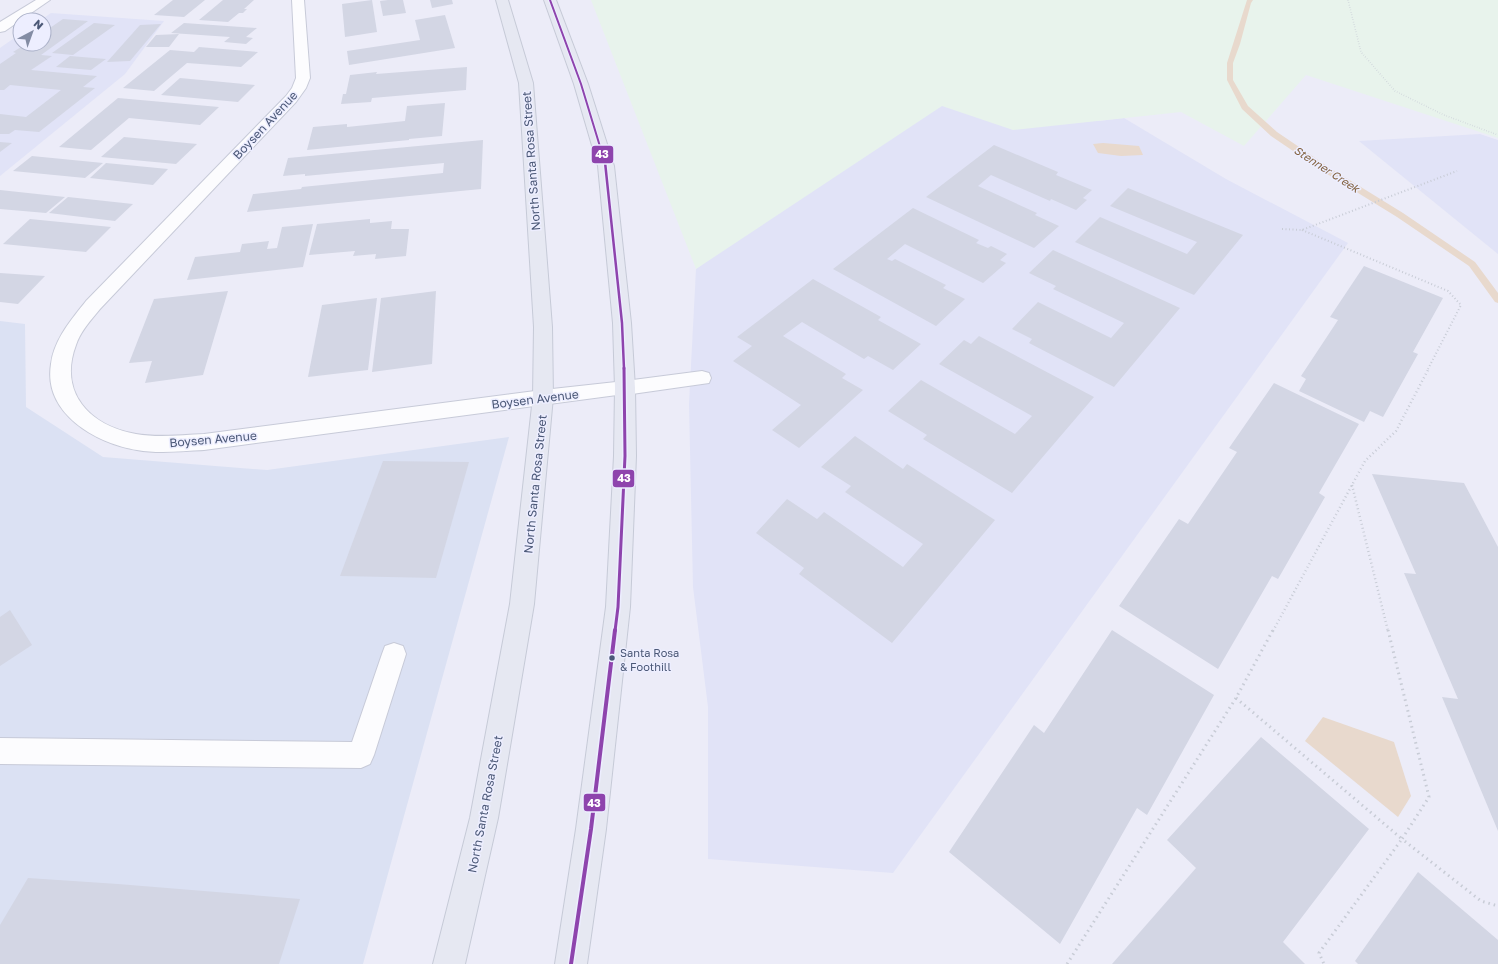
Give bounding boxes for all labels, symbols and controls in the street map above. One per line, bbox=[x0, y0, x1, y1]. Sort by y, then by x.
north arrow bbox=[12, 12, 52, 52]
text: N bbox=[31, 16, 46, 32]
street label: Boysen Avenue bbox=[230, 88, 300, 162]
street label: North Santa Rosa Street bbox=[519, 91, 543, 231]
water label: Stenner Creek bbox=[1292, 143, 1364, 196]
line badge: 43 bbox=[591, 145, 614, 164]
text: 43 bbox=[595, 147, 609, 160]
street label: Boysen Avenue bbox=[491, 386, 580, 412]
street label: North Santa Rosa Street bbox=[520, 414, 550, 554]
street label: Boysen Avenue bbox=[169, 428, 257, 450]
line badge: 43 bbox=[612, 469, 635, 488]
text: 43 bbox=[617, 471, 631, 484]
place label: Santa Rosa & Foothill bbox=[620, 646, 679, 673]
marker: Santa Rosa & Foothill bbox=[607, 653, 617, 663]
street label: North Santa Rosa Street bbox=[464, 734, 506, 874]
line badge: 43 bbox=[583, 793, 606, 812]
text: 43 bbox=[587, 796, 601, 809]

